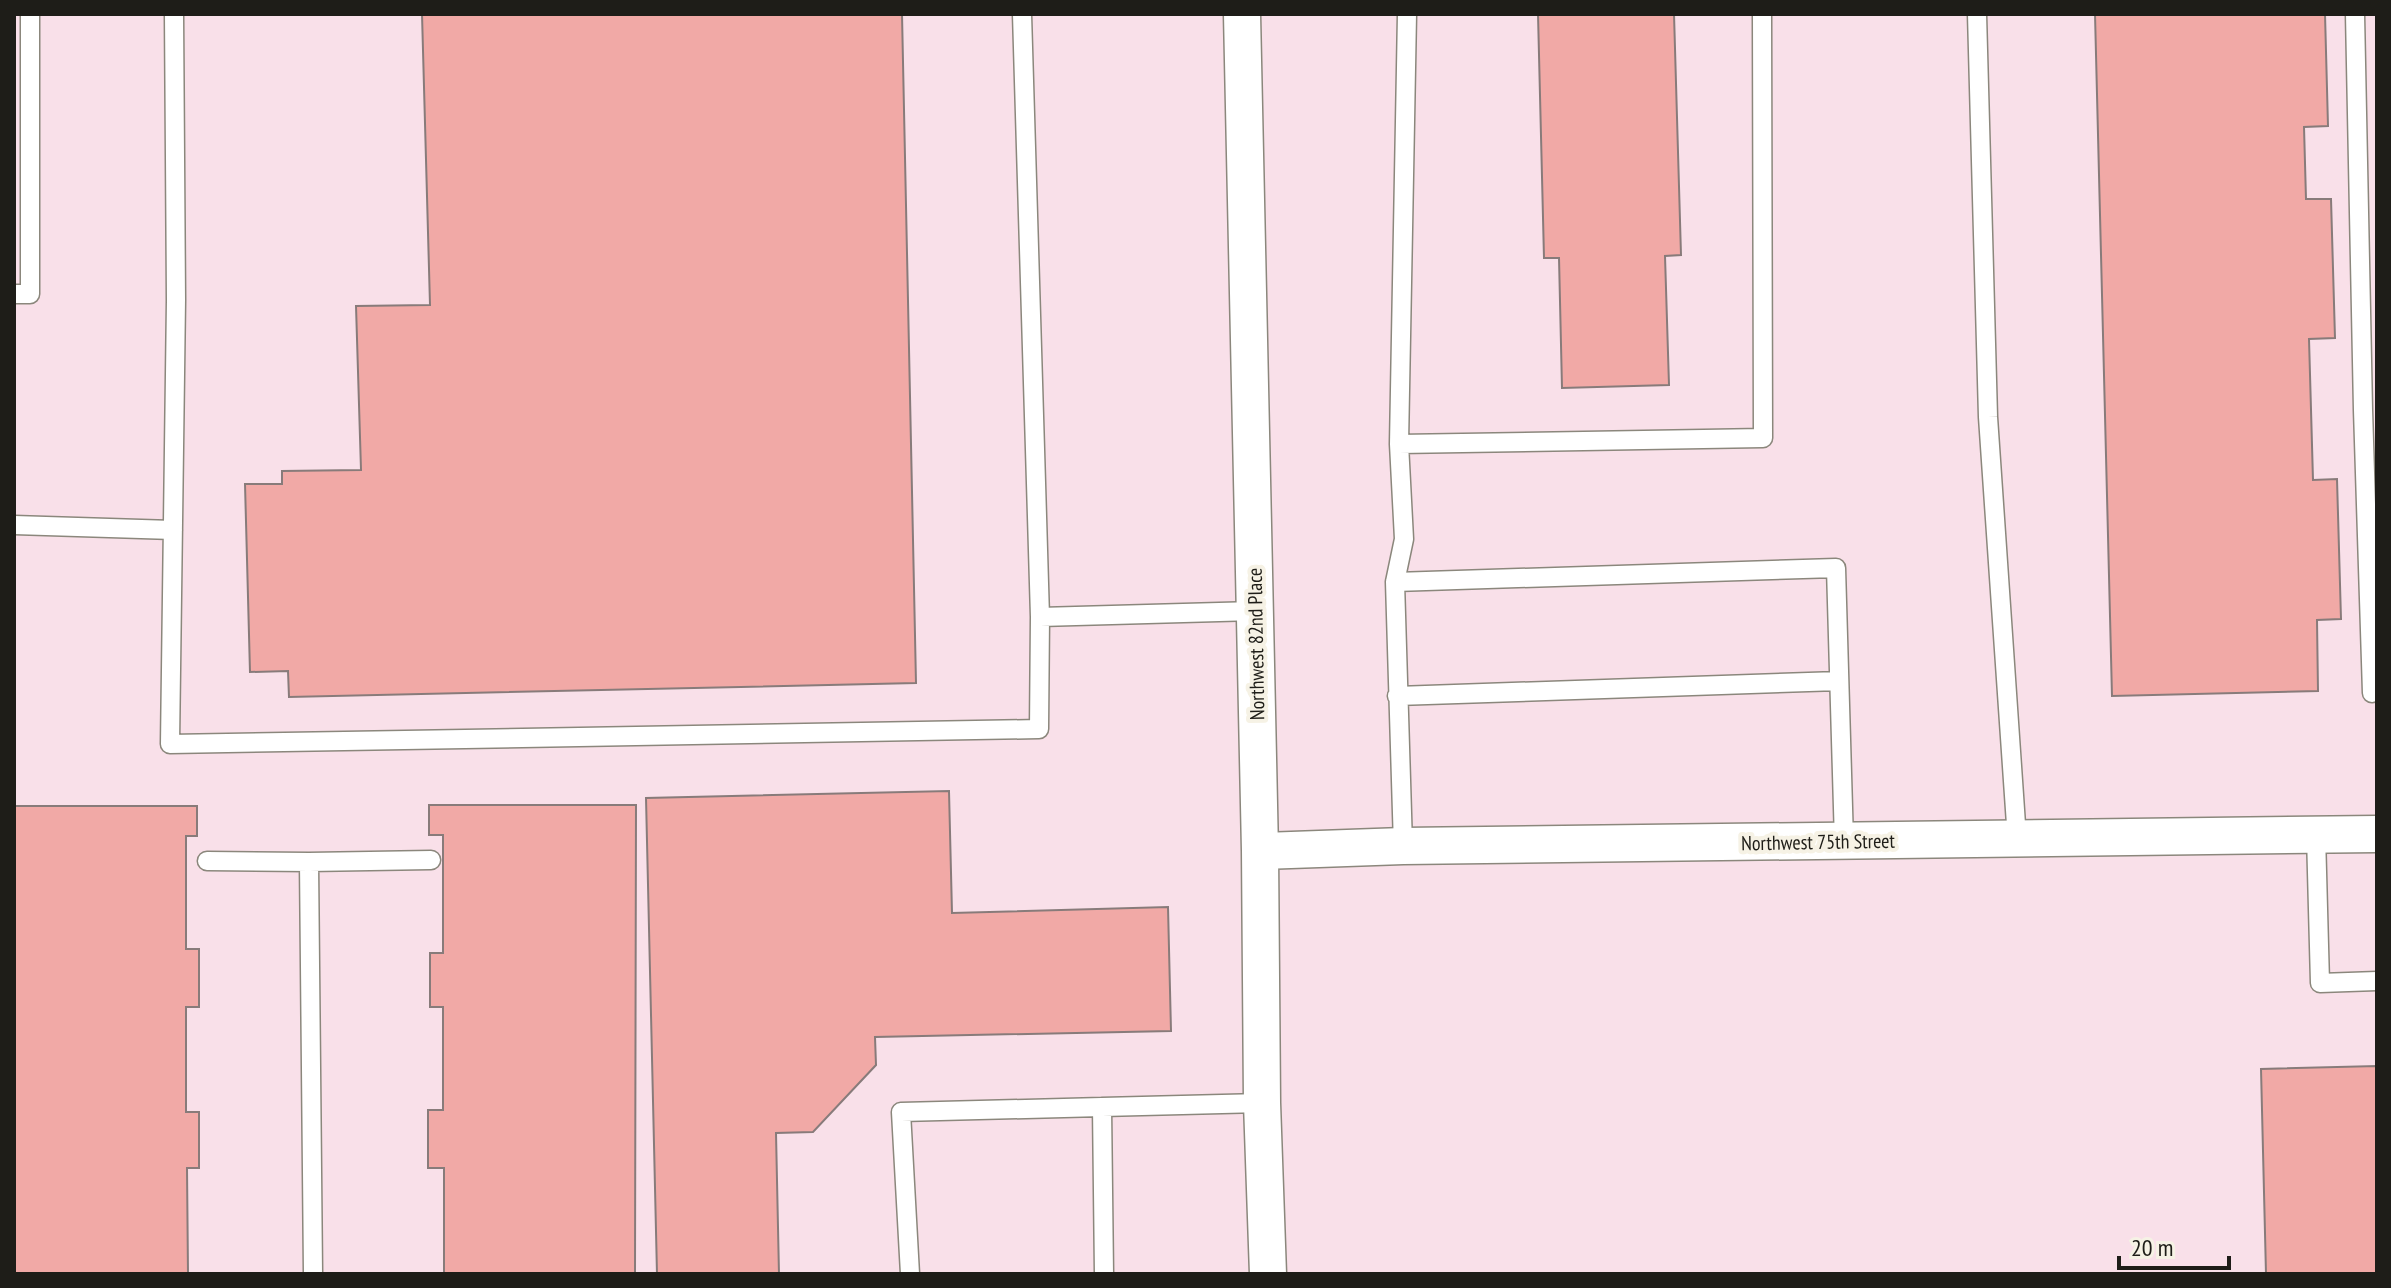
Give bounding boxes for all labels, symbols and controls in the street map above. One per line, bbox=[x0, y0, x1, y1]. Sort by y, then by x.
street label: Northwest 82nd Place bbox=[1242, 568, 1270, 720]
street label: Northwest 75th Street bbox=[1741, 828, 1896, 856]
scale bar bbox=[2119, 1220, 2229, 1270]
text: 20 m bbox=[2131, 1232, 2173, 1263]

